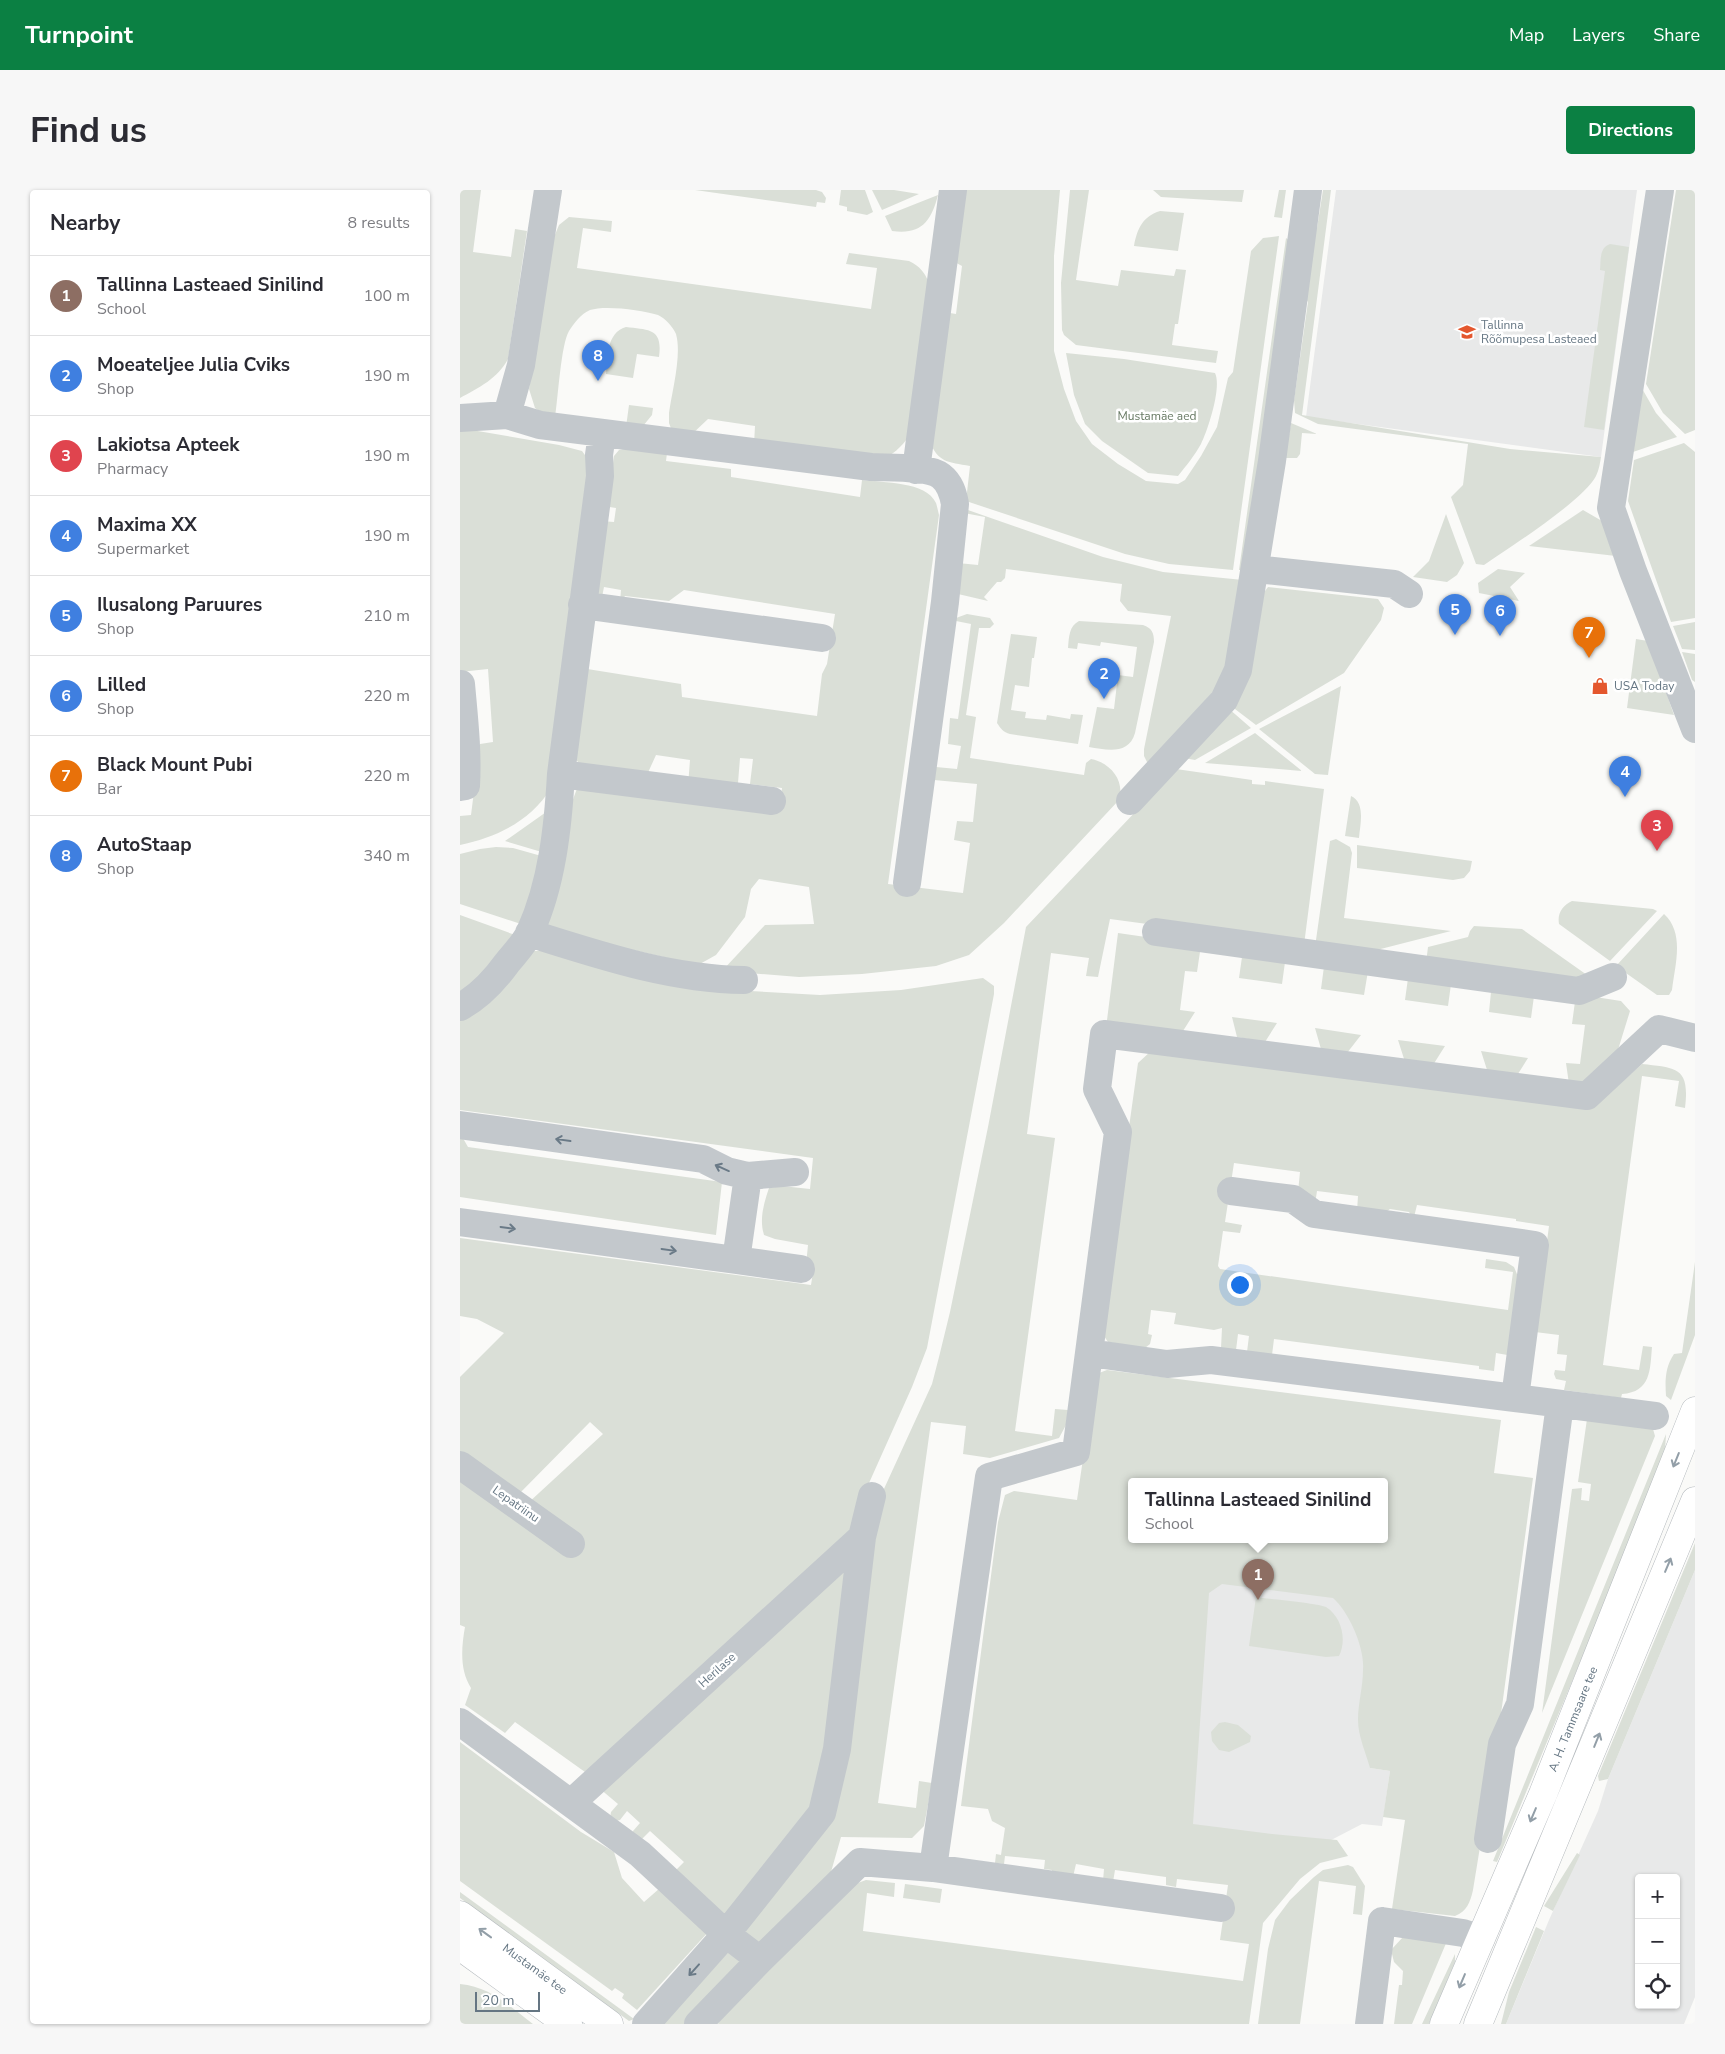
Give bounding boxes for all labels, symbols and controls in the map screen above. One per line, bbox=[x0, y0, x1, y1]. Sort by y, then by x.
text: Turnpoint bbox=[25, 19, 133, 51]
text: Map bbox=[1509, 23, 1544, 47]
text: Layers bbox=[1572, 23, 1625, 47]
text: Share bbox=[1653, 23, 1700, 47]
button: Directions bbox=[1566, 106, 1695, 154]
text: Find us bbox=[30, 107, 147, 154]
text: Nearby bbox=[50, 209, 120, 237]
text: 8 results bbox=[348, 212, 410, 234]
text: Tallinna Lasteaed Sinilind bbox=[97, 272, 324, 298]
text: 1 bbox=[61, 285, 71, 307]
text: 100 m bbox=[363, 285, 410, 307]
text: School bbox=[97, 298, 146, 320]
place label: Tallinna Rõõmupesa Lasteaed bbox=[1481, 317, 1597, 347]
school or university icon: Tallinna Rõõmupesa Lasteaed bbox=[1457, 322, 1477, 342]
pin: 8 bbox=[582, 340, 614, 381]
text: Moeateljee Julia Cviks bbox=[97, 352, 290, 378]
text: 2 bbox=[61, 365, 71, 387]
text: 190 m bbox=[363, 365, 410, 387]
text: Shop bbox=[97, 378, 134, 400]
park label: Mustamäe aed bbox=[1117, 408, 1197, 424]
text: Lakiotsa Apteek bbox=[97, 432, 239, 458]
text: 3 bbox=[61, 445, 71, 467]
text: 190 m bbox=[363, 445, 410, 467]
text: Pharmacy bbox=[97, 458, 168, 480]
text: Maxima XX bbox=[97, 512, 197, 538]
text: 4 bbox=[61, 525, 71, 547]
text: 190 m bbox=[363, 525, 410, 547]
text: Supermarket bbox=[97, 538, 189, 560]
text: Ilusalong Paruures bbox=[97, 592, 262, 618]
pin: 5 bbox=[1439, 594, 1471, 635]
pin: 6 bbox=[1484, 595, 1516, 636]
text: 5 bbox=[61, 605, 71, 627]
text: 210 m bbox=[363, 605, 410, 627]
pin: 7 bbox=[1573, 617, 1605, 658]
text: Shop bbox=[97, 618, 134, 640]
pin: 2 bbox=[1088, 658, 1120, 699]
text: Lilled bbox=[97, 672, 146, 698]
shop icon: USA Today bbox=[1590, 676, 1610, 696]
place label: USA Today bbox=[1614, 678, 1675, 694]
text: 6 bbox=[61, 685, 71, 707]
text: 220 m bbox=[363, 685, 410, 707]
text: Shop bbox=[97, 698, 134, 720]
text: Black Mount Pubi bbox=[97, 752, 252, 778]
pin: 4 bbox=[1609, 756, 1641, 797]
text: 7 bbox=[61, 765, 71, 787]
text: 220 m bbox=[363, 765, 410, 787]
text: Bar bbox=[97, 778, 122, 800]
pin: 3 bbox=[1641, 810, 1673, 851]
text: AutoStaap bbox=[97, 832, 192, 858]
text: 8 bbox=[61, 845, 71, 867]
text: 340 m bbox=[363, 845, 410, 867]
text: Shop bbox=[97, 858, 134, 880]
one-way arrow bbox=[555, 1135, 571, 1145]
one-way arrow bbox=[715, 1163, 730, 1173]
one-way arrow bbox=[500, 1223, 516, 1233]
one-way arrow bbox=[661, 1246, 677, 1256]
your location bbox=[1227, 1272, 1253, 1298]
one-way arrow bbox=[1670, 1452, 1680, 1467]
popup bbox=[1128, 1478, 1388, 1543]
street label: Lepatriinu bbox=[489, 1482, 543, 1526]
text: Tallinna Lasteaed Sinilind bbox=[1145, 1487, 1371, 1513]
text: School bbox=[1145, 1513, 1194, 1535]
one-way arrow bbox=[1664, 1558, 1674, 1573]
pin: 1 bbox=[1242, 1559, 1274, 1600]
street label: Herilase bbox=[695, 1649, 739, 1691]
street label: A. H. Tammsaare tee bbox=[1545, 1664, 1601, 1774]
one-way arrow bbox=[1592, 1733, 1602, 1748]
one-way arrow bbox=[1528, 1807, 1538, 1822]
map controls bbox=[1635, 1874, 1680, 2009]
button: + bbox=[1635, 1874, 1680, 1919]
button: − bbox=[1635, 1919, 1680, 1964]
one-way arrow bbox=[478, 1928, 492, 1938]
street label: Mustamäe tee bbox=[499, 1940, 571, 1998]
one-way arrow bbox=[688, 1964, 700, 1977]
button: locate bbox=[1635, 1964, 1680, 2009]
one-way arrow bbox=[1457, 1973, 1467, 1988]
scale bar bbox=[475, 1989, 540, 2012]
text: 20 m bbox=[482, 1991, 514, 2010]

